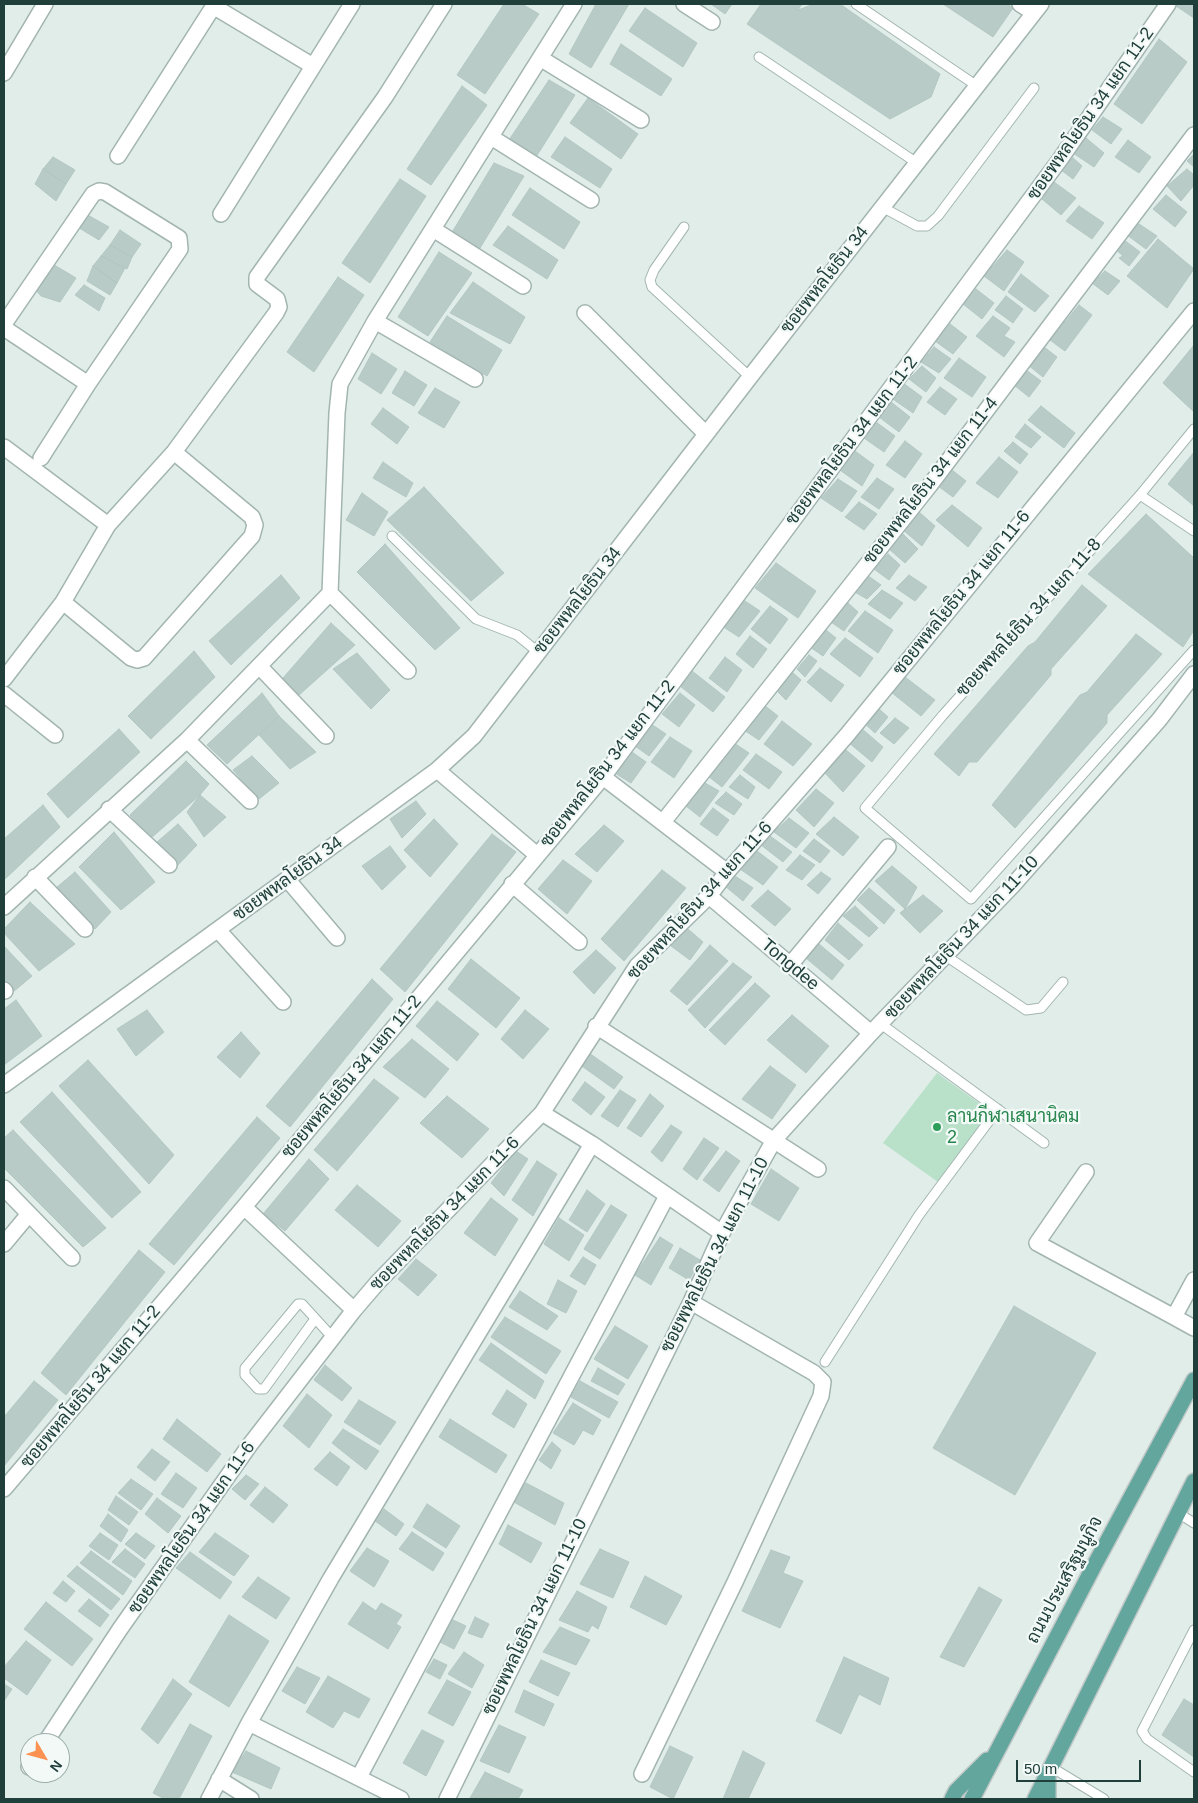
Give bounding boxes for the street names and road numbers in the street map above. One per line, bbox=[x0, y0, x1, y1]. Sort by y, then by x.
street label: ซอยพหลโยธิน 34 แยก 11-2 bbox=[1023, 23, 1159, 205]
street label: ซอยพหลโยธิน 34 bbox=[776, 222, 874, 338]
street label: ซอยพหลโยธิน 34 แยก 11-2 bbox=[781, 352, 923, 530]
street label: ซอยพหลโยธิน 34 แยก 11-4 bbox=[859, 393, 1003, 569]
street label: ซอยพหลโยธิน 34 แยก 11-6 bbox=[889, 506, 1035, 680]
street label: ซอยพหลโยธิน 34 แยก 11-8 bbox=[952, 534, 1106, 702]
street label: ซอยพหลโยธิน 34 bbox=[529, 543, 627, 659]
street label: ซอยพหลโยธิน 34 แยก 11-2 bbox=[536, 676, 680, 852]
street label: ซอยพหลโยธิน 34 แยก 11-6 bbox=[623, 817, 777, 985]
street label: ซอยพหลโยธิน 34 bbox=[229, 832, 347, 926]
street label: ซอยพหลโยธิน 34 แยก 11-10 bbox=[880, 852, 1044, 1024]
street label: Tongdee bbox=[757, 935, 823, 995]
street label: ซอยพหลโยธิน 34 แยก 11-2 bbox=[278, 991, 426, 1163]
street label: ซอยพหลโยธิน 34 แยก 11-6 bbox=[366, 1132, 524, 1296]
street label: ซอยพหลโยธิน 34 แยก 11-10 bbox=[656, 1154, 774, 1356]
street label: ซอยพหลโยธิน 34 แยก 11-2 bbox=[17, 1301, 165, 1473]
street label: ซอยพหลโยธิน 34 แยก 11-6 bbox=[124, 1437, 260, 1619]
street label: ถนนประเสริฐมนูกิจ bbox=[1022, 1513, 1108, 1647]
street label: ซอยพหลโยธิน 34 แยก 11-10 bbox=[478, 1515, 592, 1719]

